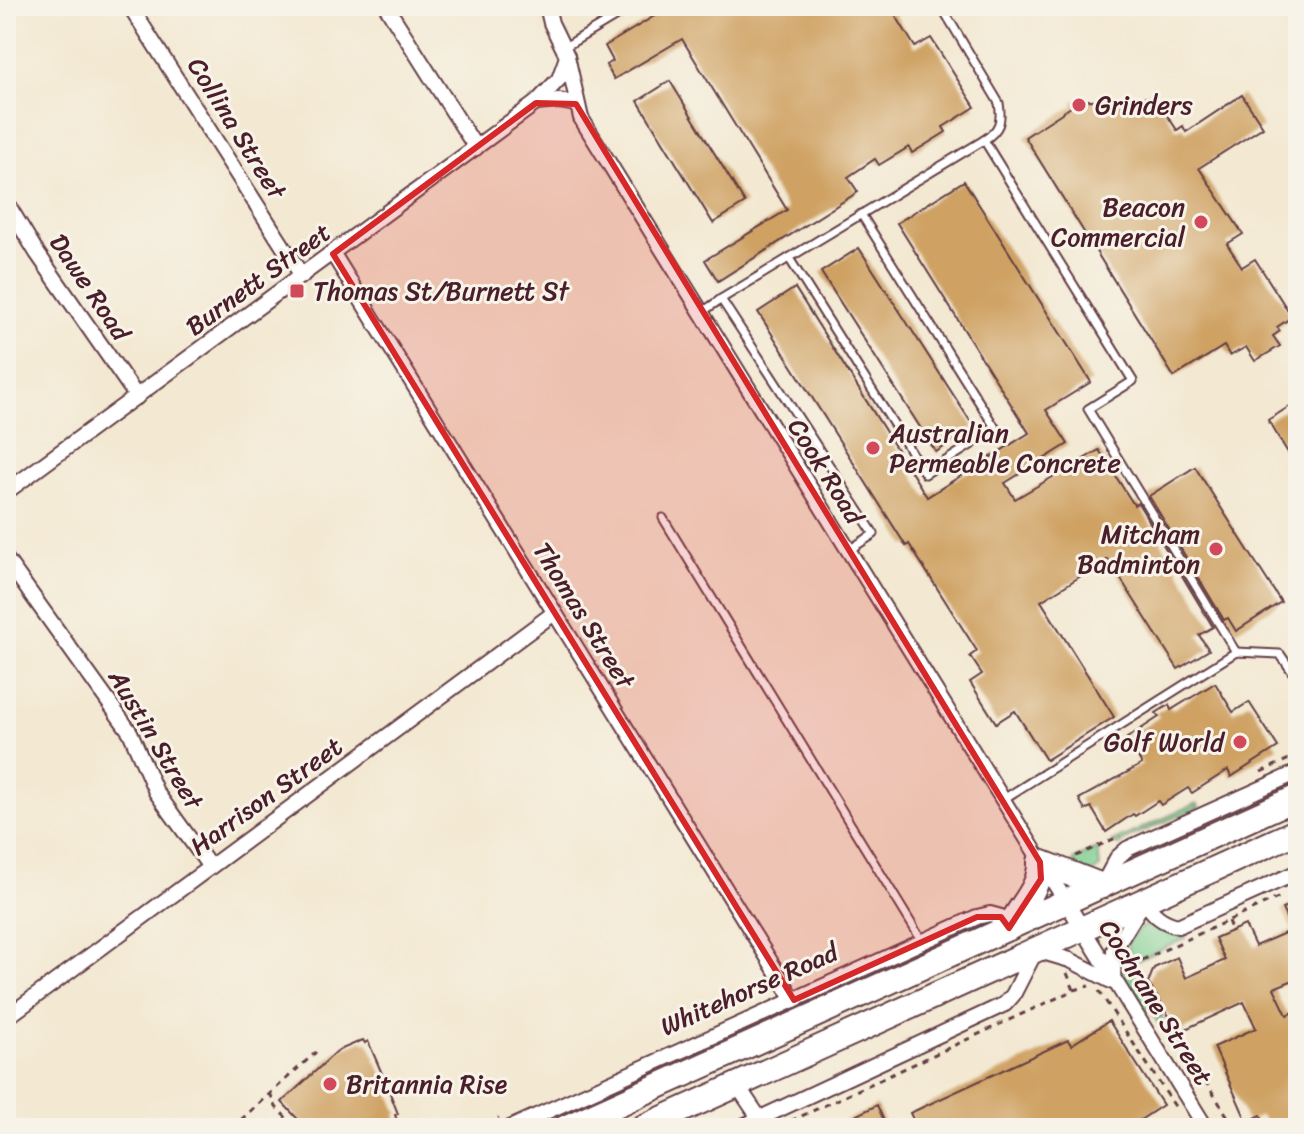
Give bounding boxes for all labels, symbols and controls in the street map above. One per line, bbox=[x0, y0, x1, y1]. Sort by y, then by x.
street label: Collina Street bbox=[175, 48, 300, 210]
place label: Grinders bbox=[1095, 82, 1193, 128]
marker: Grinders bbox=[1070, 96, 1088, 114]
place label: Beacon Commercial bbox=[1051, 184, 1186, 260]
street label: Burnett Street bbox=[175, 210, 341, 348]
marker: Beacon Commercial bbox=[1192, 213, 1210, 231]
street label: Dawe Road bbox=[37, 224, 144, 352]
place label: Thomas St/Burnett St bbox=[313, 268, 570, 314]
marker: Thomas St/Burnett St bbox=[288, 282, 306, 300]
street label: Cook Road bbox=[775, 409, 878, 535]
place label: Australian Permeable Concrete bbox=[888, 410, 1121, 486]
marker: Australian Permeable Concrete bbox=[864, 439, 882, 457]
place label: Mitcham Badminton bbox=[1077, 511, 1200, 587]
street label: Thomas Street bbox=[520, 532, 648, 699]
marker: Mitcham Badminton bbox=[1207, 540, 1225, 558]
street label: Austin Street bbox=[95, 659, 217, 819]
place label: Golf World bbox=[1104, 719, 1226, 765]
street label: Harrison Street bbox=[179, 724, 353, 868]
marker: Golf World bbox=[1231, 733, 1249, 751]
street label: Cochrane Street bbox=[1086, 909, 1226, 1095]
street label: Whitehorse Road bbox=[653, 928, 847, 1049]
place label: Britannia Rise bbox=[346, 1061, 508, 1107]
marker: Britannia Rise bbox=[321, 1075, 339, 1093]

